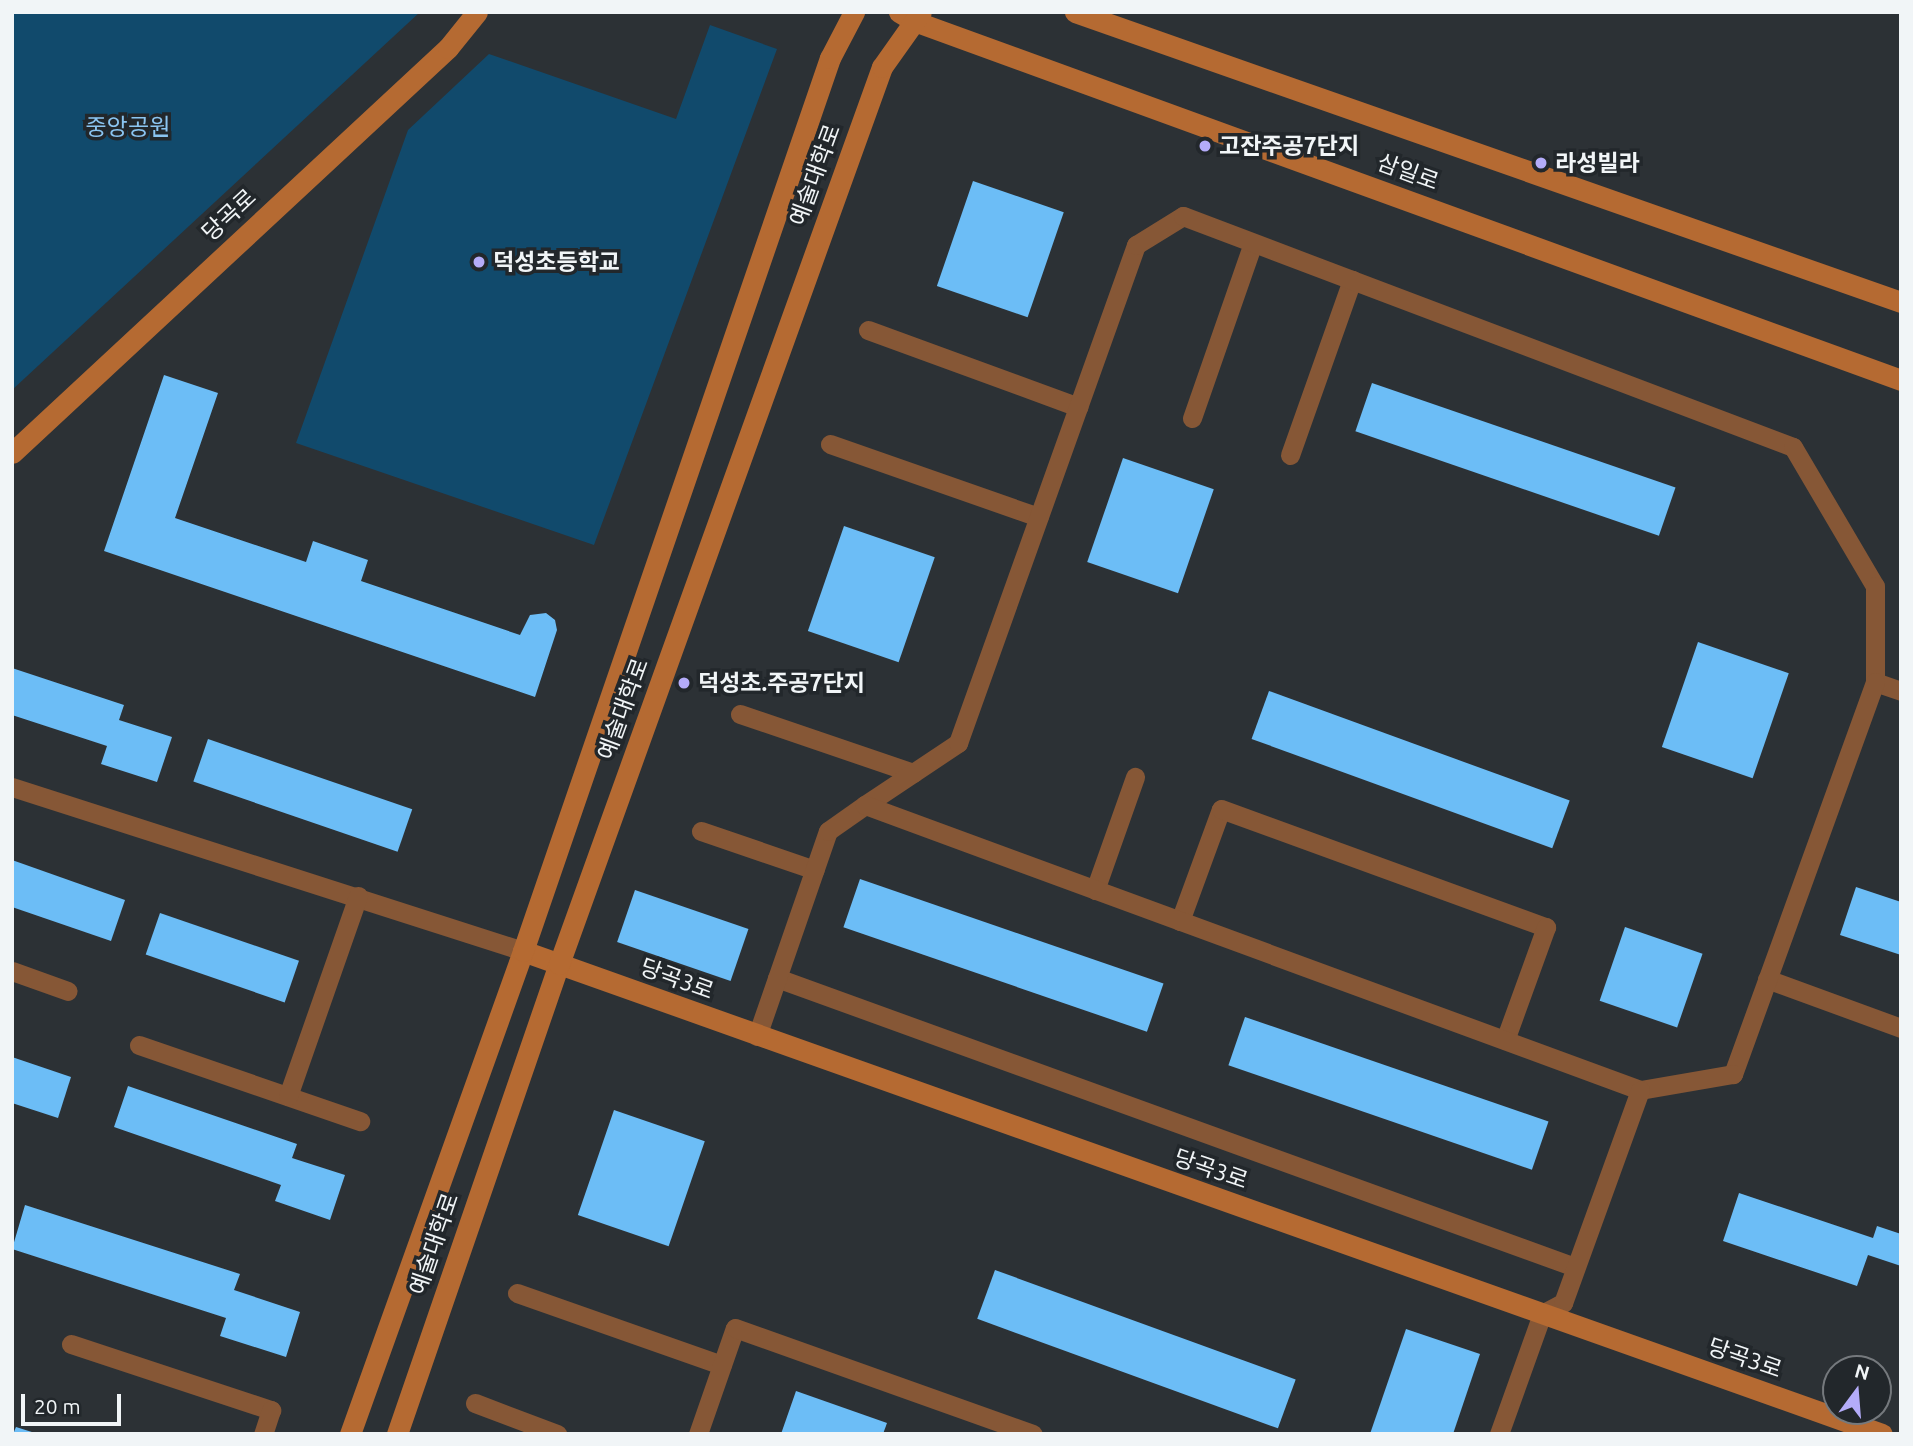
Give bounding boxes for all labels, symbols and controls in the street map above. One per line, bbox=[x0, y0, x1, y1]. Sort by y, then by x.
park label: 중앙공원 bbox=[86, 113, 170, 141]
street label: 예술대학로 bbox=[784, 121, 846, 229]
place label: 고잔주공7단지 bbox=[1219, 132, 1359, 160]
marker: 고잔주공7단지 bbox=[1197, 138, 1213, 154]
street label: 삼일로 bbox=[1373, 148, 1443, 196]
place label: 라성빌라 bbox=[1555, 149, 1640, 177]
marker: 라성빌라 bbox=[1533, 155, 1549, 171]
street label: 당곡로 bbox=[196, 183, 262, 247]
place label: 덕성초등학교 bbox=[493, 248, 620, 276]
marker: 덕성초등학교 bbox=[471, 254, 487, 270]
street label: 예술대학로 bbox=[592, 655, 654, 763]
place label: 덕성초.주공7단지 bbox=[698, 669, 865, 697]
marker: 덕성초.주공7단지 bbox=[676, 675, 692, 691]
street label: 당곡3로 bbox=[636, 953, 718, 1005]
street label: 당곡3로 bbox=[1170, 1144, 1252, 1194]
street label: 예술대학로 bbox=[404, 1189, 464, 1299]
street label: 당곡3로 bbox=[1704, 1333, 1786, 1383]
north arrow bbox=[1822, 1355, 1892, 1425]
text: N bbox=[1852, 1359, 1872, 1384]
scale bar bbox=[24, 1380, 124, 1424]
text: 20 m bbox=[34, 1394, 81, 1418]

